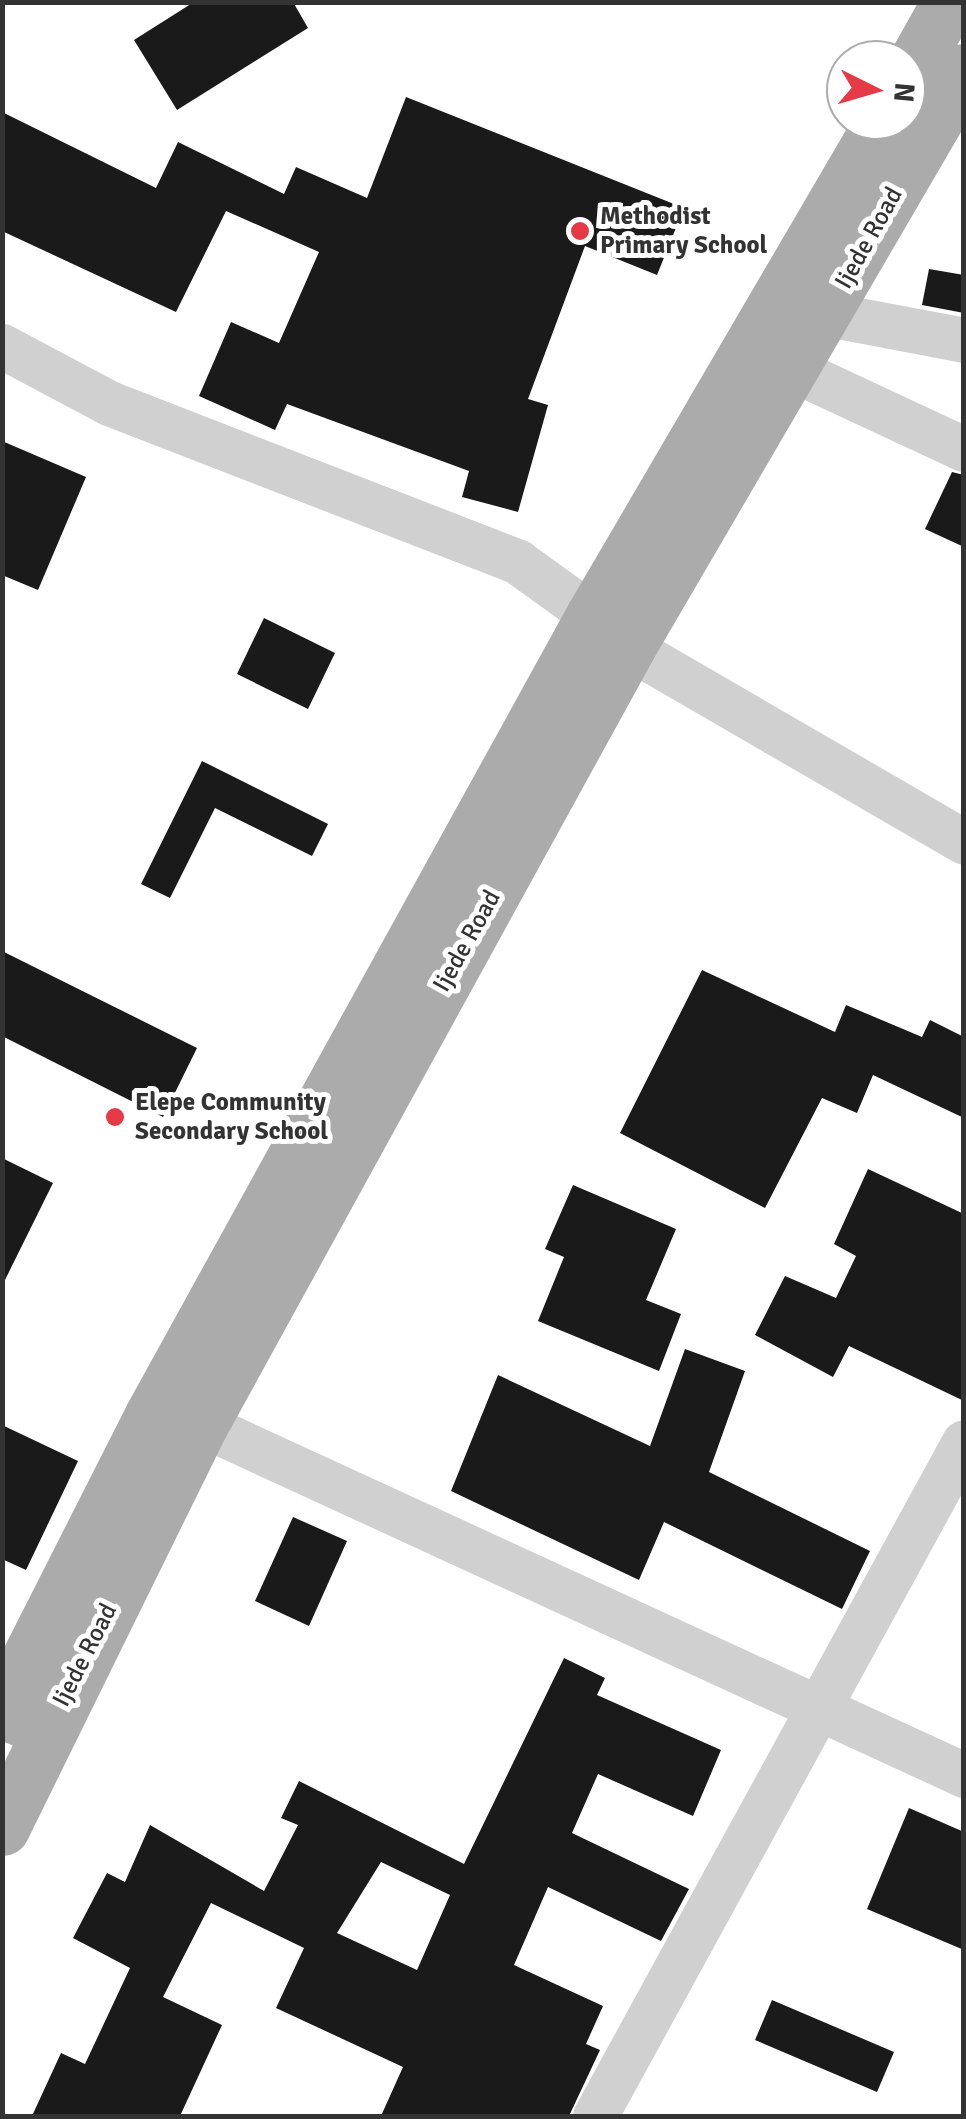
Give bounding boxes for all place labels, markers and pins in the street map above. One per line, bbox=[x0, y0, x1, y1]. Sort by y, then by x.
place label: Methodist Primary School bbox=[600, 202, 767, 261]
marker: Methodist Primary School bbox=[569, 220, 591, 242]
place label: Elepe Community Secondary School bbox=[135, 1088, 328, 1147]
marker: Elepe Community Secondary School bbox=[104, 1106, 126, 1128]

